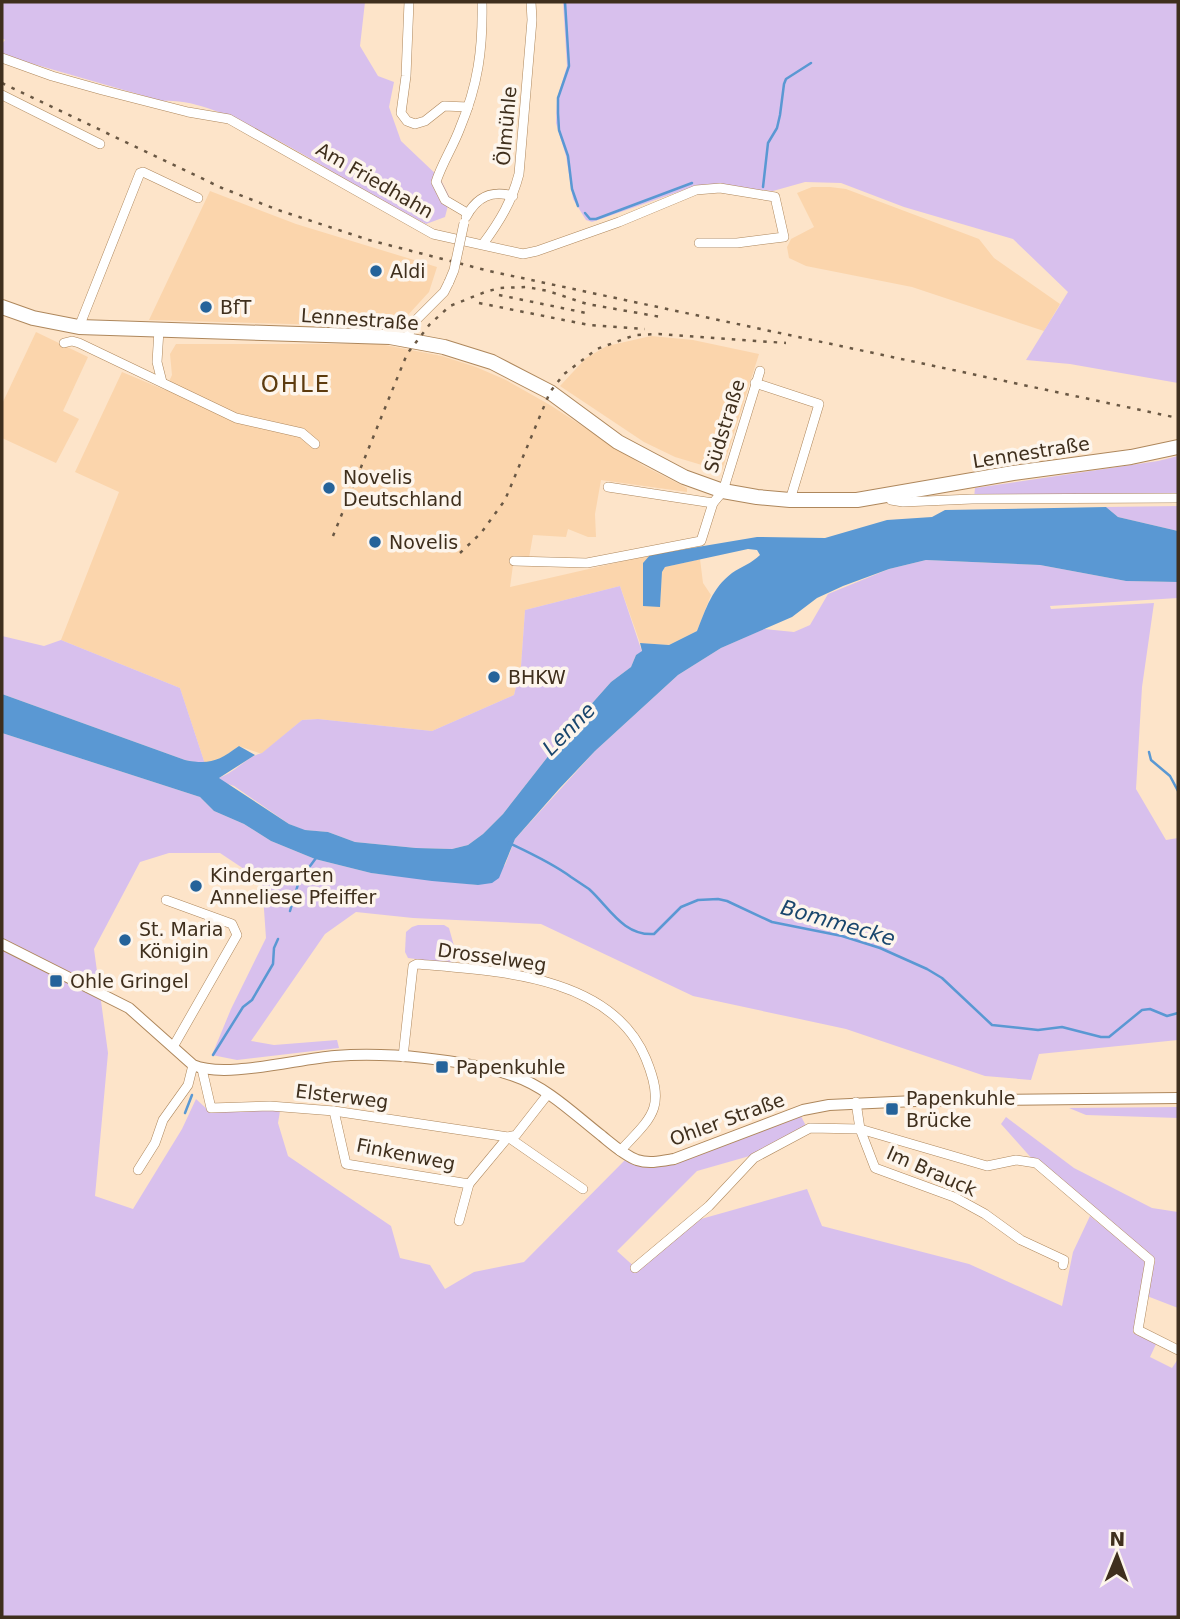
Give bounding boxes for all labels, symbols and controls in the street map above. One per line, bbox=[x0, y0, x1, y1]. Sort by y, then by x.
street label: Ölmühle bbox=[492, 85, 520, 167]
street label: Am Friedhahn bbox=[312, 138, 438, 222]
place label: Aldi bbox=[390, 260, 426, 282]
marker: Aldi bbox=[368, 263, 384, 279]
place label: BfT bbox=[220, 296, 252, 318]
marker: BfT bbox=[198, 299, 214, 315]
street label: Lennestraße bbox=[300, 304, 420, 334]
district label: OHLE bbox=[261, 371, 331, 397]
street label: Südstraße bbox=[699, 377, 749, 475]
street label: Lennestraße bbox=[971, 432, 1091, 472]
place label: Novelis Deutschland bbox=[343, 466, 462, 510]
marker: Novelis Deutschland bbox=[321, 480, 337, 496]
place label: Novelis bbox=[389, 531, 458, 553]
marker: Novelis bbox=[367, 534, 383, 550]
place label: BHKW bbox=[508, 666, 566, 688]
marker: BHKW bbox=[486, 669, 502, 685]
water label: Lenne bbox=[538, 698, 600, 760]
place label: Kindergarten Anneliese Pfeiffer bbox=[210, 864, 377, 908]
marker: Kindergarten Anneliese Pfeiffer bbox=[188, 878, 204, 894]
water label: Bommecke bbox=[778, 895, 898, 951]
place label: St. Maria Königin bbox=[139, 918, 223, 962]
marker: St. Maria Königin bbox=[117, 932, 133, 948]
street label: Drosselweg bbox=[436, 938, 548, 976]
place label: Ohle Gringel bbox=[70, 970, 189, 992]
marker: Ohle Gringel bbox=[48, 973, 64, 989]
place label: Papenkuhle bbox=[456, 1056, 566, 1078]
marker: Papenkuhle bbox=[434, 1059, 450, 1075]
street label: Elsterweg bbox=[294, 1079, 390, 1113]
place label: Papenkuhle Brücke bbox=[906, 1087, 1016, 1131]
street label: Ohler Straße bbox=[667, 1088, 787, 1150]
marker: Papenkuhle Brücke bbox=[884, 1101, 900, 1117]
street label: Finkenweg bbox=[355, 1134, 457, 1174]
street label: Im Brauck bbox=[884, 1141, 980, 1201]
north arrow bbox=[1082, 1521, 1152, 1591]
text: N bbox=[1109, 1528, 1125, 1550]

